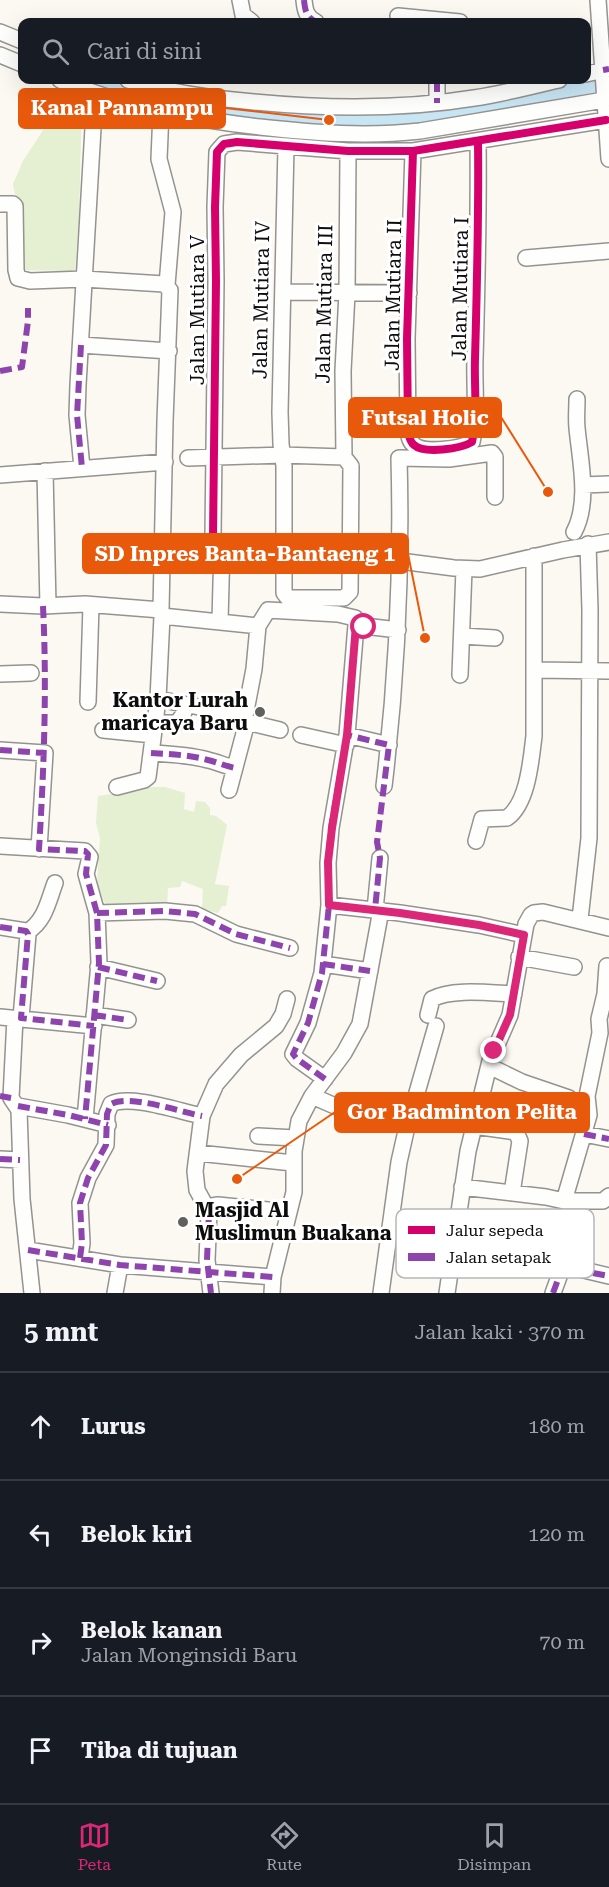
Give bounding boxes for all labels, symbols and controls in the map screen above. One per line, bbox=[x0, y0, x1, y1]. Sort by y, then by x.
search box bbox=[18, 18, 591, 84]
icon: search bbox=[39, 35, 72, 68]
text: Cari di sini bbox=[87, 39, 202, 64]
callout: Kanal Pannampu bbox=[19, 89, 225, 128]
text: Kanal Pannampu bbox=[31, 96, 213, 120]
street label: Jalan Mutiara I bbox=[447, 217, 473, 361]
street label: Jalan Mutiara II bbox=[380, 219, 406, 371]
street label: Jalan Mutiara IV bbox=[248, 221, 274, 379]
street label: Jalan Mutiara III bbox=[311, 224, 337, 384]
street label: Jalan Mutiara V bbox=[185, 235, 209, 385]
callout: Futsal Holic bbox=[349, 398, 501, 437]
text: Futsal Holic bbox=[361, 406, 489, 430]
callout: SD Inpres Banta-Bantaeng 1 bbox=[83, 534, 408, 573]
text: SD Inpres Banta-Bantaeng 1 bbox=[95, 542, 396, 566]
route start bbox=[350, 613, 376, 639]
place label: Kantor Lurah maricaya Baru bbox=[101, 688, 249, 735]
marker: Kantor Lurah maricaya Baru bbox=[253, 705, 267, 719]
route end bbox=[480, 1037, 506, 1063]
callout: Gor Badminton Pelita bbox=[335, 1093, 589, 1132]
text: Gor Badminton Pelita bbox=[347, 1100, 578, 1124]
place label: Masjid Al Muslimun Buakana bbox=[195, 1198, 392, 1245]
legend bbox=[396, 1209, 594, 1278]
marker: Masjid Al Muslimun Buakana bbox=[176, 1215, 190, 1229]
text: Jalur sepeda bbox=[446, 1221, 544, 1240]
text: Jalan setapak bbox=[446, 1248, 551, 1267]
text: 5 mnt bbox=[24, 1317, 98, 1347]
text: Jalan kaki · 370 m bbox=[414, 1320, 585, 1344]
icon: ahead bbox=[24, 1410, 57, 1443]
text: Lurus bbox=[81, 1414, 146, 1439]
text: 180 m bbox=[528, 1414, 585, 1438]
icon: left bbox=[24, 1518, 57, 1551]
text: Belok kiri bbox=[81, 1522, 192, 1547]
text: 120 m bbox=[528, 1522, 585, 1546]
text: Belok kanan bbox=[81, 1618, 222, 1643]
icon: right bbox=[24, 1626, 57, 1659]
text: 70 m bbox=[539, 1630, 585, 1654]
text: Jalan Monginsidi Baru bbox=[81, 1643, 297, 1667]
icon: arrive bbox=[24, 1734, 57, 1767]
text: Tiba di tujuan bbox=[81, 1738, 237, 1763]
tab: Peta bbox=[78, 1819, 111, 1874]
tab: Rute bbox=[266, 1819, 302, 1874]
tab: Disimpan bbox=[457, 1819, 531, 1874]

